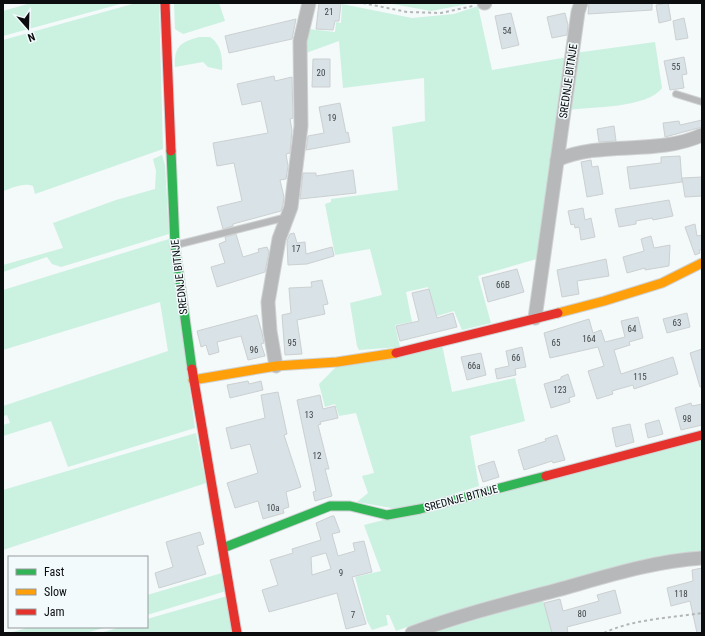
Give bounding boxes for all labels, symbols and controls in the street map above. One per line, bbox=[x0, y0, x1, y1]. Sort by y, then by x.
house number: 21 bbox=[325, 7, 333, 17]
north arrow bbox=[8, 8, 48, 48]
house number: 54 bbox=[503, 26, 512, 36]
text: N bbox=[26, 30, 37, 44]
street label: SREDNJE BITNJE bbox=[557, 42, 580, 119]
house number: 55 bbox=[672, 62, 681, 72]
house number: 20 bbox=[317, 68, 325, 78]
house number: 19 bbox=[328, 113, 336, 123]
street label: SREDNJE BITNJE bbox=[168, 238, 191, 315]
house number: 17 bbox=[292, 244, 301, 254]
house number: 66B bbox=[496, 280, 510, 290]
house number: 63 bbox=[673, 318, 681, 328]
house number: 64 bbox=[628, 324, 637, 334]
house number: 164 bbox=[582, 334, 596, 344]
house number: 95 bbox=[288, 338, 297, 348]
house number: 65 bbox=[552, 338, 561, 348]
house number: 96 bbox=[250, 345, 258, 355]
house number: 66 bbox=[512, 353, 520, 363]
house number: 66a bbox=[467, 361, 481, 371]
house number: 115 bbox=[633, 372, 647, 382]
house number: 123 bbox=[553, 385, 567, 395]
house number: 13 bbox=[305, 410, 313, 420]
house number: 98 bbox=[683, 414, 691, 424]
house number: 12 bbox=[313, 451, 322, 461]
street label: SREDNJE BITNJE bbox=[423, 482, 500, 515]
house number: 10a bbox=[266, 503, 280, 513]
legend bbox=[8, 556, 148, 628]
text: Fast bbox=[44, 565, 65, 579]
house number: 9 bbox=[339, 568, 343, 578]
text: Slow bbox=[44, 585, 67, 599]
house number: 118 bbox=[674, 589, 688, 599]
text: Jam bbox=[44, 605, 65, 619]
house number: 80 bbox=[578, 609, 586, 619]
house number: 7 bbox=[351, 610, 356, 620]

